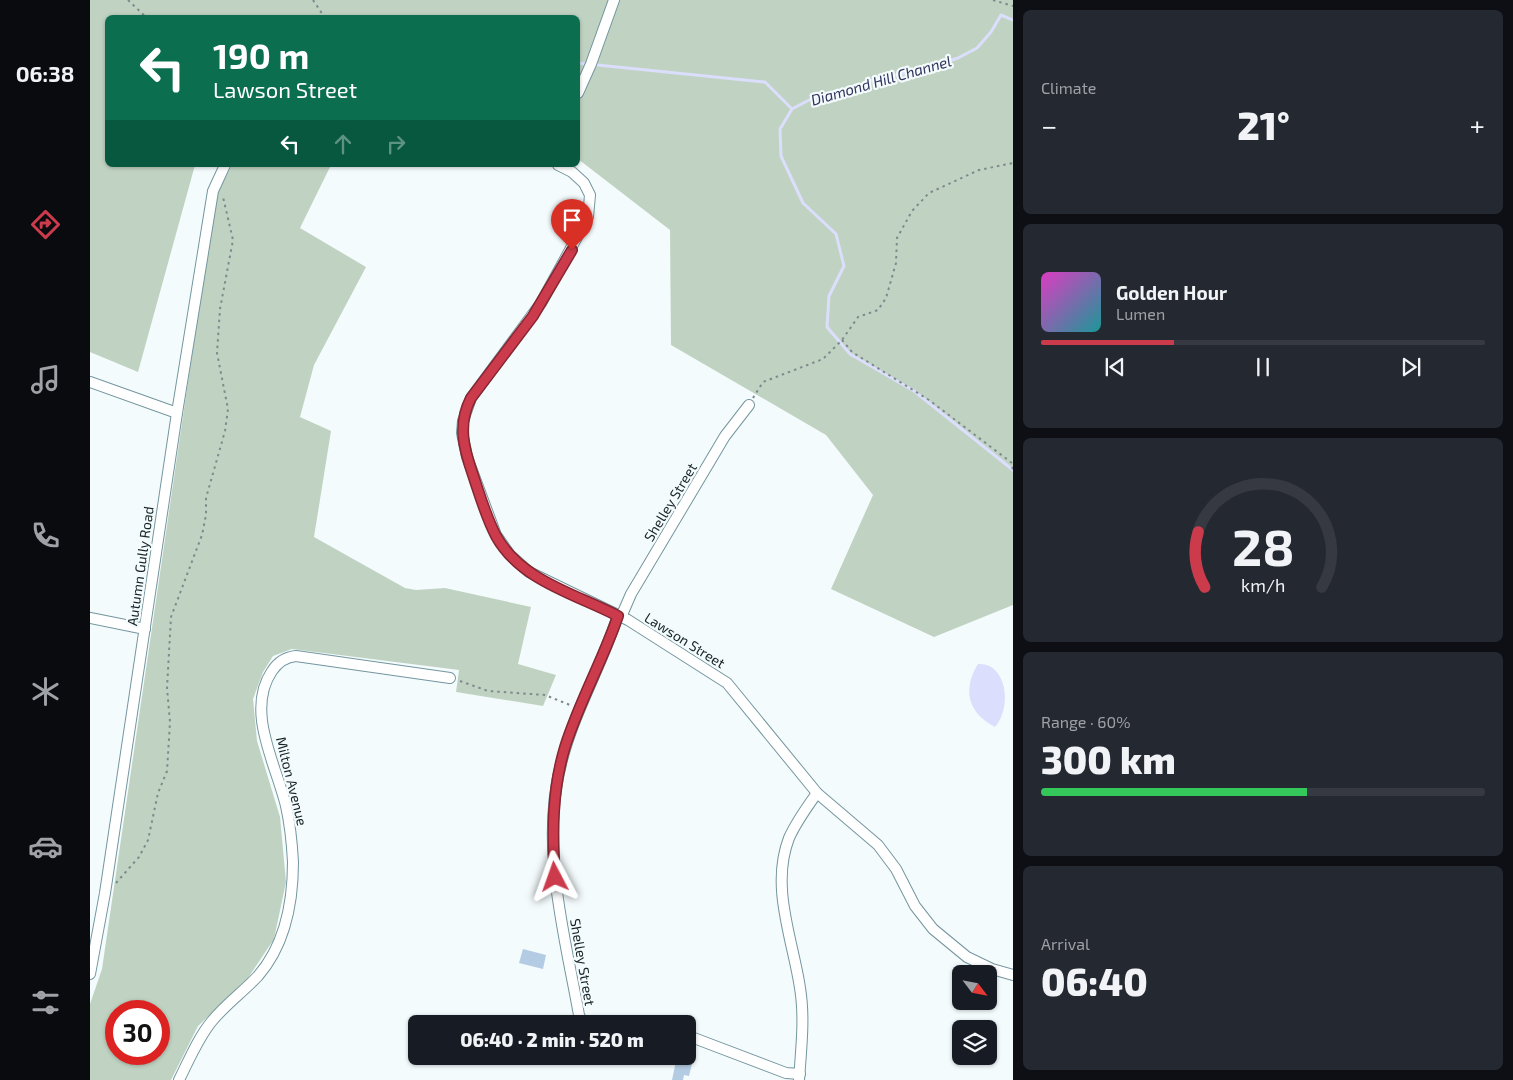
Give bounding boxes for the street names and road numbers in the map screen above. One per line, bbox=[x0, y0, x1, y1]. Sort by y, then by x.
street label: Shelley Street bbox=[640, 460, 700, 544]
street label: Autumn Gully Road bbox=[123, 505, 157, 627]
street label: Lawson Street bbox=[642, 609, 728, 671]
street label: Milton Avenue bbox=[273, 735, 311, 827]
street label: Shelley Street bbox=[567, 917, 599, 1007]

